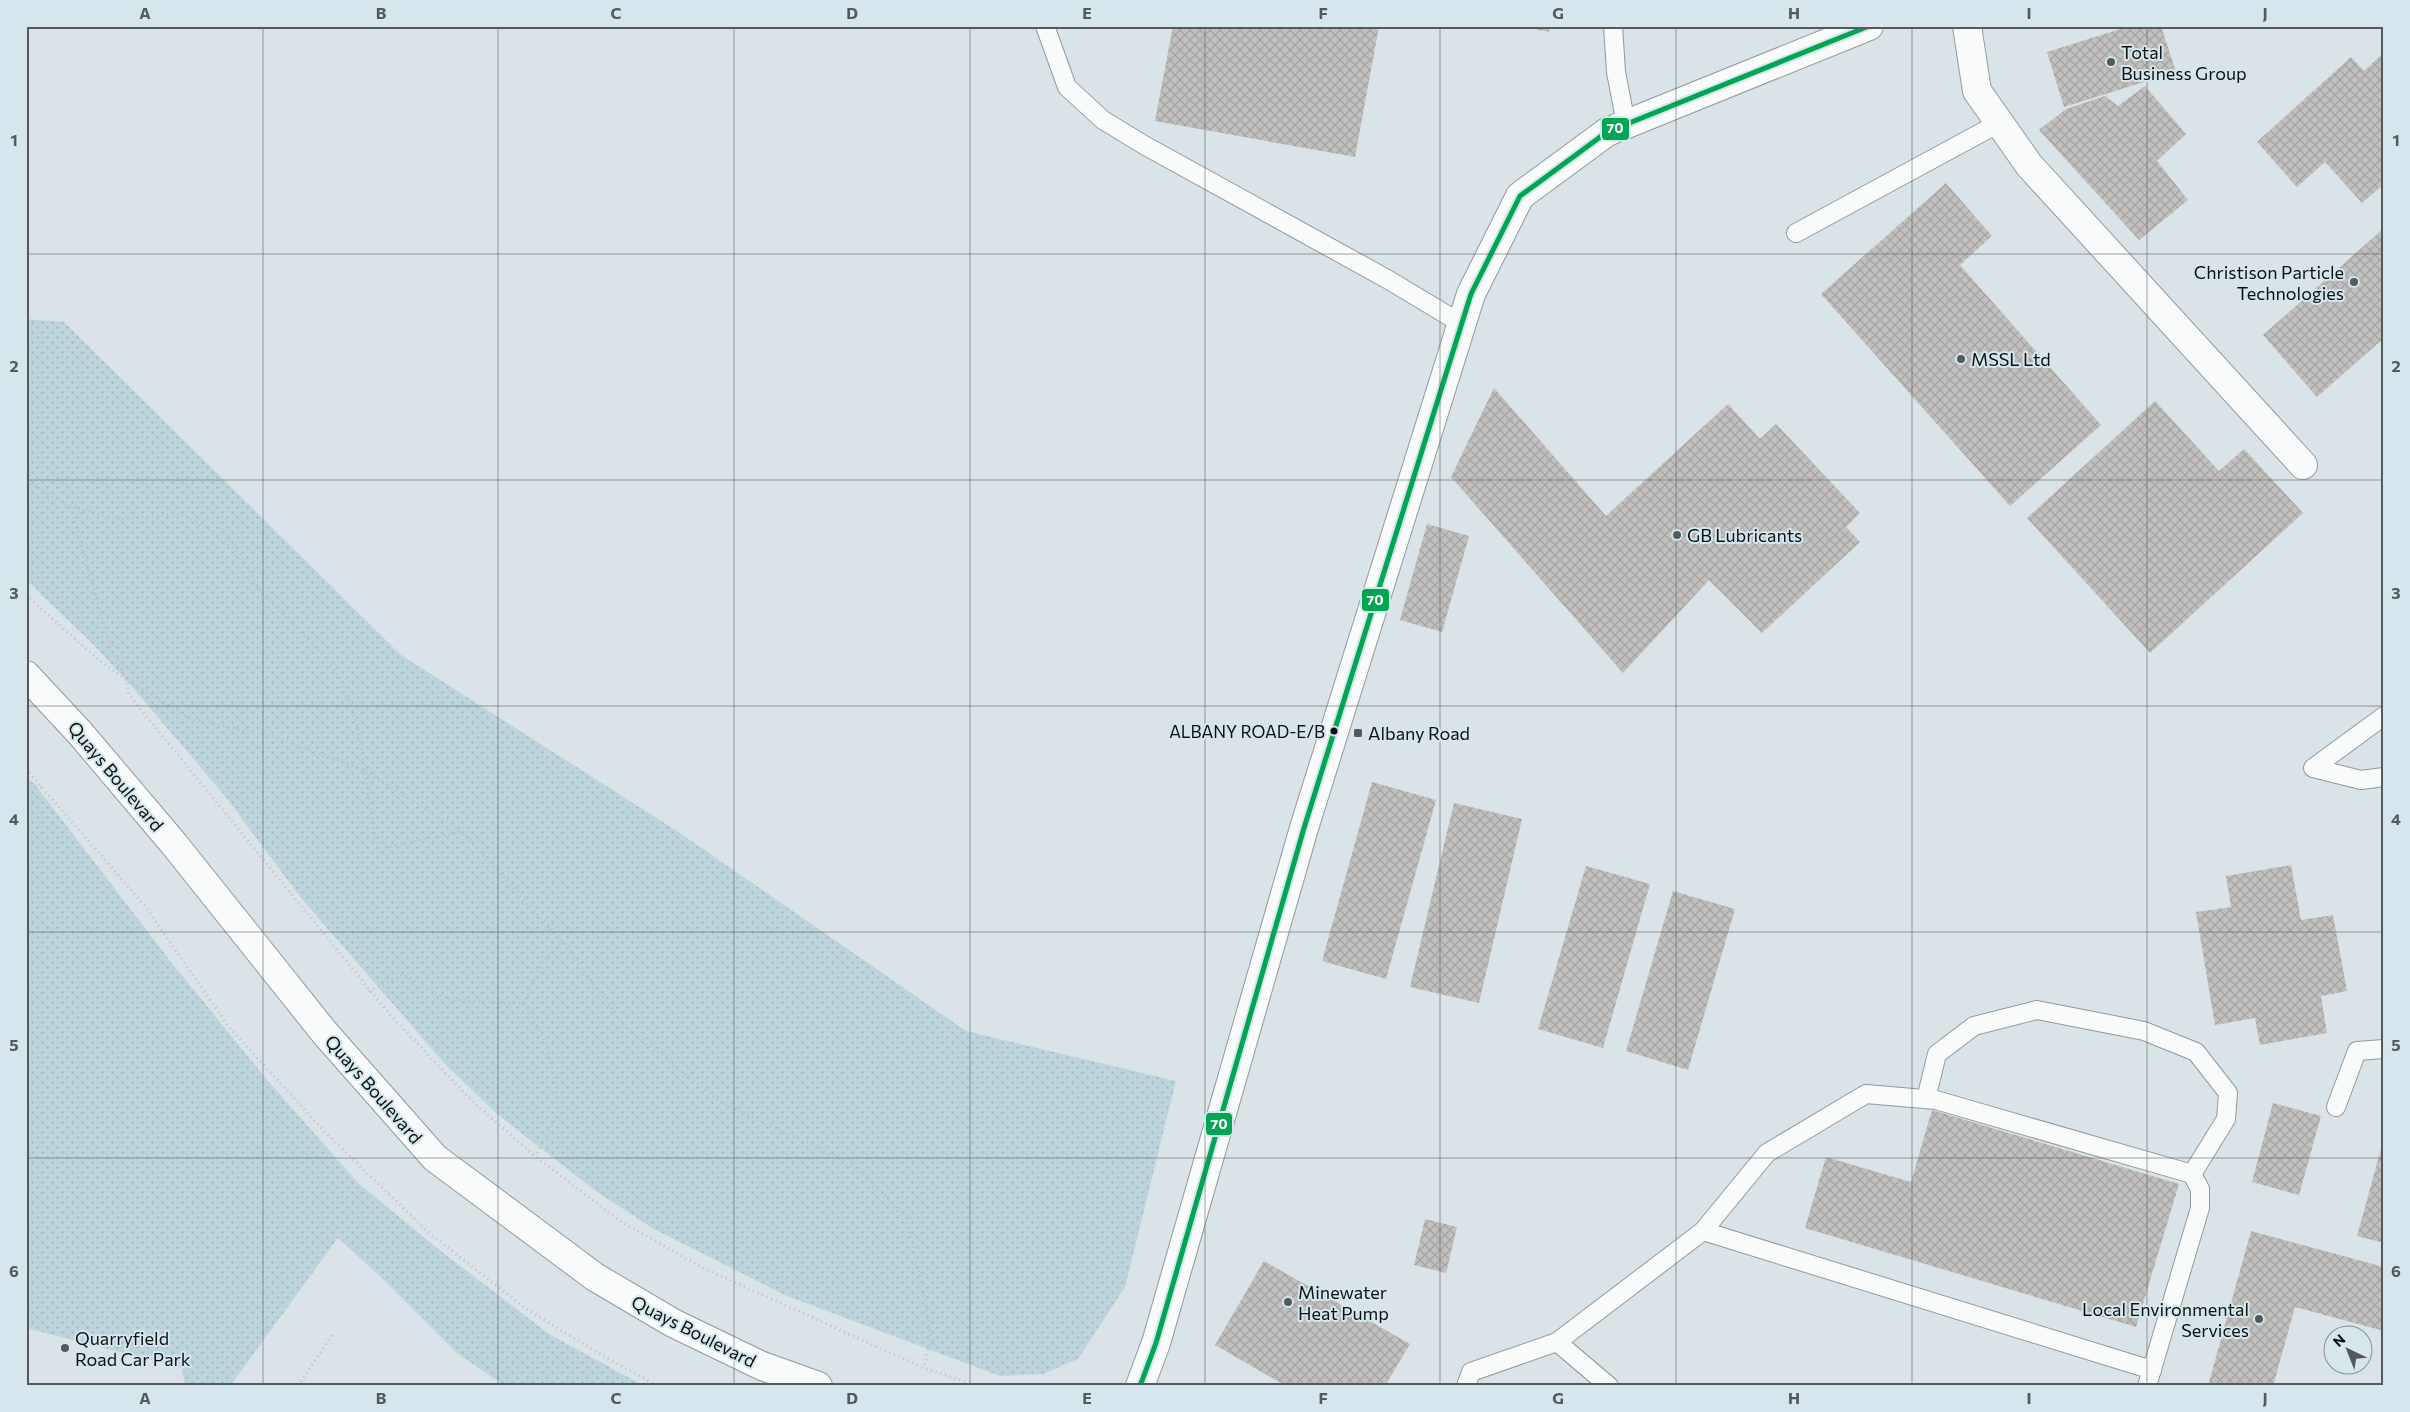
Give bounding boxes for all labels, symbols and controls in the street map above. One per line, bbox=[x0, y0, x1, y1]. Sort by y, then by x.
text: A bbox=[139, 3, 151, 22]
text: B bbox=[376, 3, 387, 22]
text: C bbox=[611, 3, 622, 22]
text: D bbox=[846, 3, 858, 22]
text: E bbox=[1082, 3, 1092, 22]
text: F bbox=[1318, 3, 1328, 22]
text: G bbox=[1552, 3, 1564, 22]
text: H bbox=[1788, 3, 1800, 22]
text: I bbox=[2026, 3, 2032, 22]
text: J bbox=[2262, 3, 2268, 22]
place label: Total Business Group bbox=[2121, 41, 2247, 84]
marker: Total Business Group bbox=[2105, 56, 2117, 68]
line badge: 70 bbox=[1601, 117, 1630, 141]
text: 70 bbox=[1607, 119, 1623, 136]
text: 1 bbox=[10, 130, 18, 149]
text: 1 bbox=[2392, 130, 2400, 149]
place label: Christison Particle Technologies bbox=[2194, 261, 2344, 304]
marker: Christison Particle Technologies bbox=[2348, 276, 2360, 288]
place label: MSSL Ltd bbox=[1971, 348, 2051, 370]
marker: MSSL Ltd bbox=[1955, 353, 1967, 365]
text: 2 bbox=[9, 356, 19, 375]
text: 2 bbox=[2391, 356, 2401, 375]
place label: GB Lubricants bbox=[1687, 524, 1802, 546]
marker: GB Lubricants bbox=[1671, 529, 1683, 541]
text: 3 bbox=[9, 583, 19, 602]
text: 3 bbox=[2391, 583, 2401, 602]
line badge: 70 bbox=[1361, 588, 1390, 612]
text: 70 bbox=[1367, 591, 1383, 608]
street label: Quays Boulevard bbox=[64, 717, 168, 835]
place label: ALBANY ROAD-E/B bbox=[1169, 721, 1325, 742]
place label: Albany Road bbox=[1368, 722, 1470, 744]
marker: ALBANY ROAD-E/B bbox=[1329, 726, 1339, 736]
marker: Albany Road bbox=[1352, 727, 1364, 739]
text: 4 bbox=[9, 809, 19, 828]
text: 4 bbox=[2391, 809, 2401, 828]
street label: Quays Boulevard bbox=[321, 1030, 427, 1148]
text: 5 bbox=[9, 1035, 19, 1054]
text: 5 bbox=[2391, 1035, 2401, 1054]
line badge: 70 bbox=[1205, 1112, 1233, 1136]
text: 70 bbox=[1211, 1115, 1227, 1132]
text: 6 bbox=[9, 1261, 19, 1280]
text: 6 bbox=[2391, 1261, 2401, 1280]
place label: Minewater Heat Pump bbox=[1298, 1281, 1389, 1324]
street label: Quays Boulevard bbox=[628, 1290, 760, 1372]
marker: Minewater Heat Pump bbox=[1282, 1296, 1294, 1308]
place label: Local Environmental Services bbox=[2082, 1298, 2249, 1341]
marker: Local Environmental Services bbox=[2253, 1313, 2265, 1325]
north arrow bbox=[2322, 1324, 2372, 1374]
place label: Quarryfield Road Car Park bbox=[75, 1327, 191, 1370]
text: N bbox=[2329, 1330, 2348, 1350]
marker: Quarryfield Road Car Park bbox=[59, 1342, 71, 1354]
text: A bbox=[139, 1388, 151, 1407]
text: B bbox=[376, 1388, 387, 1407]
text: C bbox=[611, 1388, 622, 1407]
text: D bbox=[846, 1388, 858, 1407]
text: E bbox=[1082, 1388, 1092, 1407]
text: F bbox=[1318, 1388, 1328, 1407]
text: G bbox=[1552, 1388, 1564, 1407]
text: H bbox=[1788, 1388, 1800, 1407]
text: I bbox=[2026, 1388, 2032, 1407]
text: J bbox=[2262, 1388, 2268, 1407]

